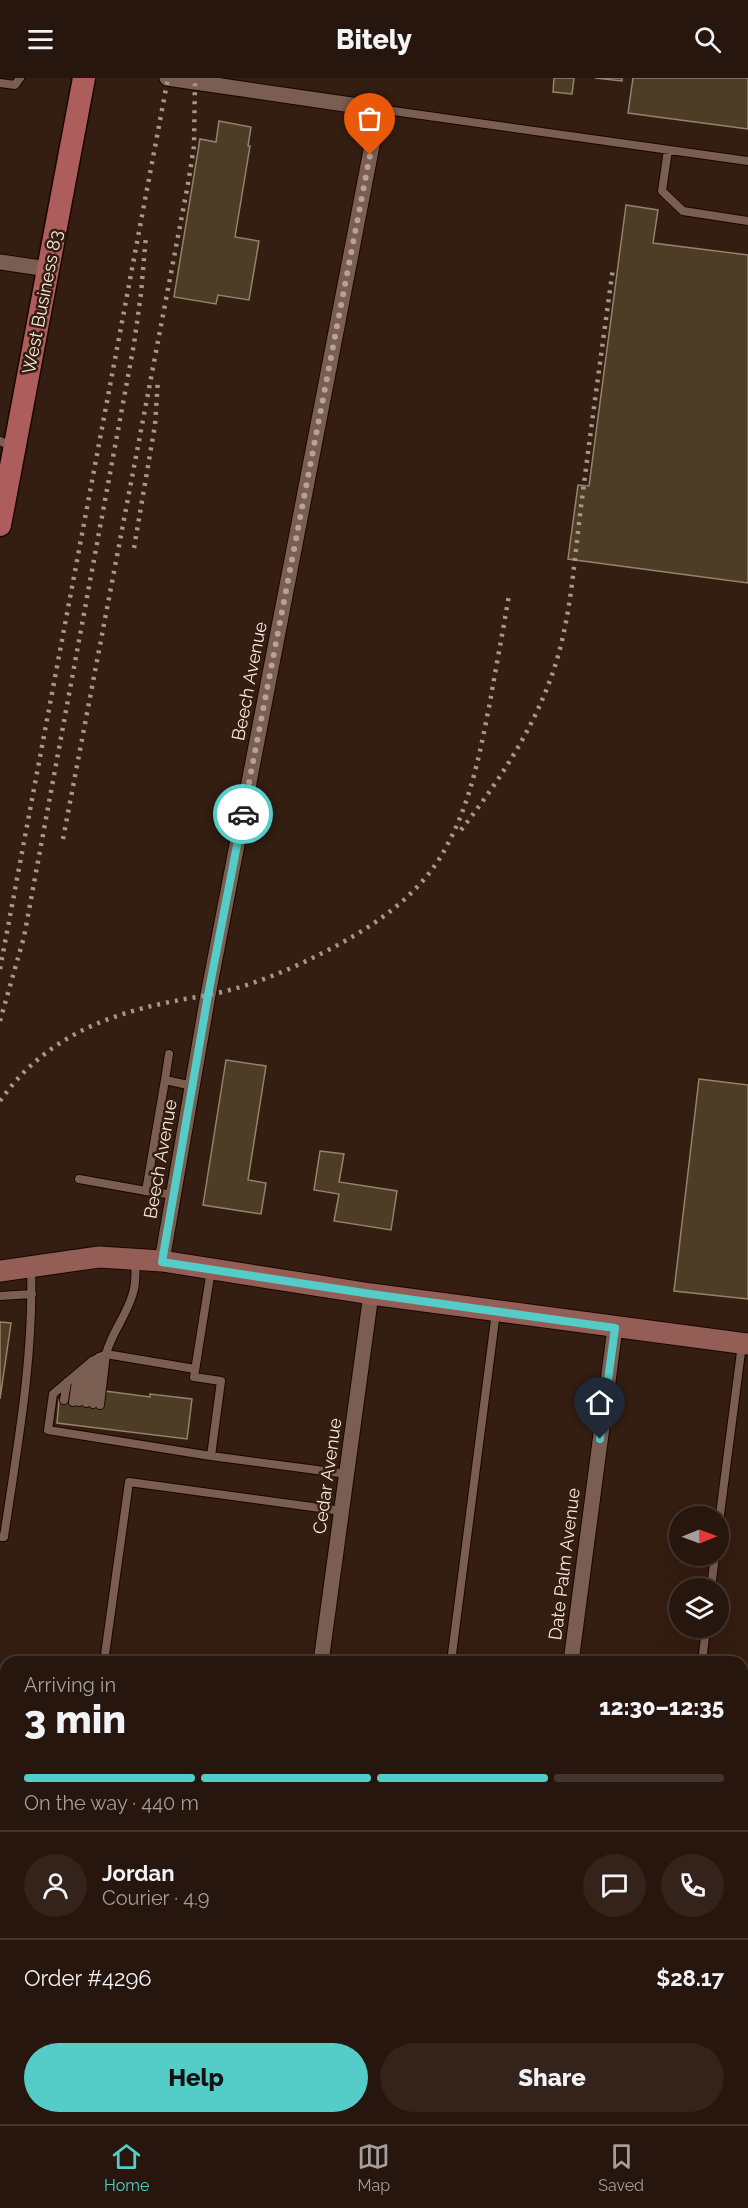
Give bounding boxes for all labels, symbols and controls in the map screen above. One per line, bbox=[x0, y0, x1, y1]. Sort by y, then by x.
icon: menu bbox=[24, 23, 57, 56]
icon: search bbox=[691, 23, 724, 56]
text: Bitely bbox=[336, 24, 412, 55]
pin bbox=[344, 93, 395, 155]
icon: bag bbox=[353, 102, 386, 135]
street label: West Business 83 bbox=[18, 228, 66, 376]
street label: Beech Avenue bbox=[227, 619, 271, 742]
courier bbox=[213, 784, 273, 844]
icon: car bbox=[227, 798, 260, 831]
street label: Beech Avenue bbox=[139, 1097, 181, 1220]
pin bbox=[574, 1377, 625, 1439]
icon: home bbox=[583, 1386, 616, 1419]
street label: Cedar Avenue bbox=[308, 1416, 346, 1535]
street label: Date Palm Avenue bbox=[544, 1486, 584, 1641]
north arrow bbox=[669, 1506, 729, 1566]
map controls bbox=[669, 1506, 729, 1638]
button: layers bbox=[669, 1578, 729, 1638]
text: Arriving in bbox=[24, 1673, 116, 1697]
text: 12:30–12:35 bbox=[599, 1694, 724, 1720]
text: 3 min bbox=[24, 1696, 126, 1742]
text: On the way · 440 m bbox=[24, 1791, 199, 1815]
button: person bbox=[24, 1854, 87, 1917]
button: chat bbox=[583, 1854, 646, 1917]
button: phone bbox=[661, 1854, 724, 1917]
text: Jordan bbox=[102, 1860, 174, 1886]
text: Courier · 4.9 bbox=[102, 1886, 210, 1910]
text: Order #4296 bbox=[24, 1965, 152, 1991]
text: $28.17 bbox=[656, 1965, 724, 1991]
button: Help bbox=[24, 2043, 368, 2112]
button: Share bbox=[380, 2043, 724, 2112]
tab: Home bbox=[104, 2140, 149, 2195]
tab: Map bbox=[357, 2140, 390, 2195]
tab: Saved bbox=[598, 2140, 644, 2195]

